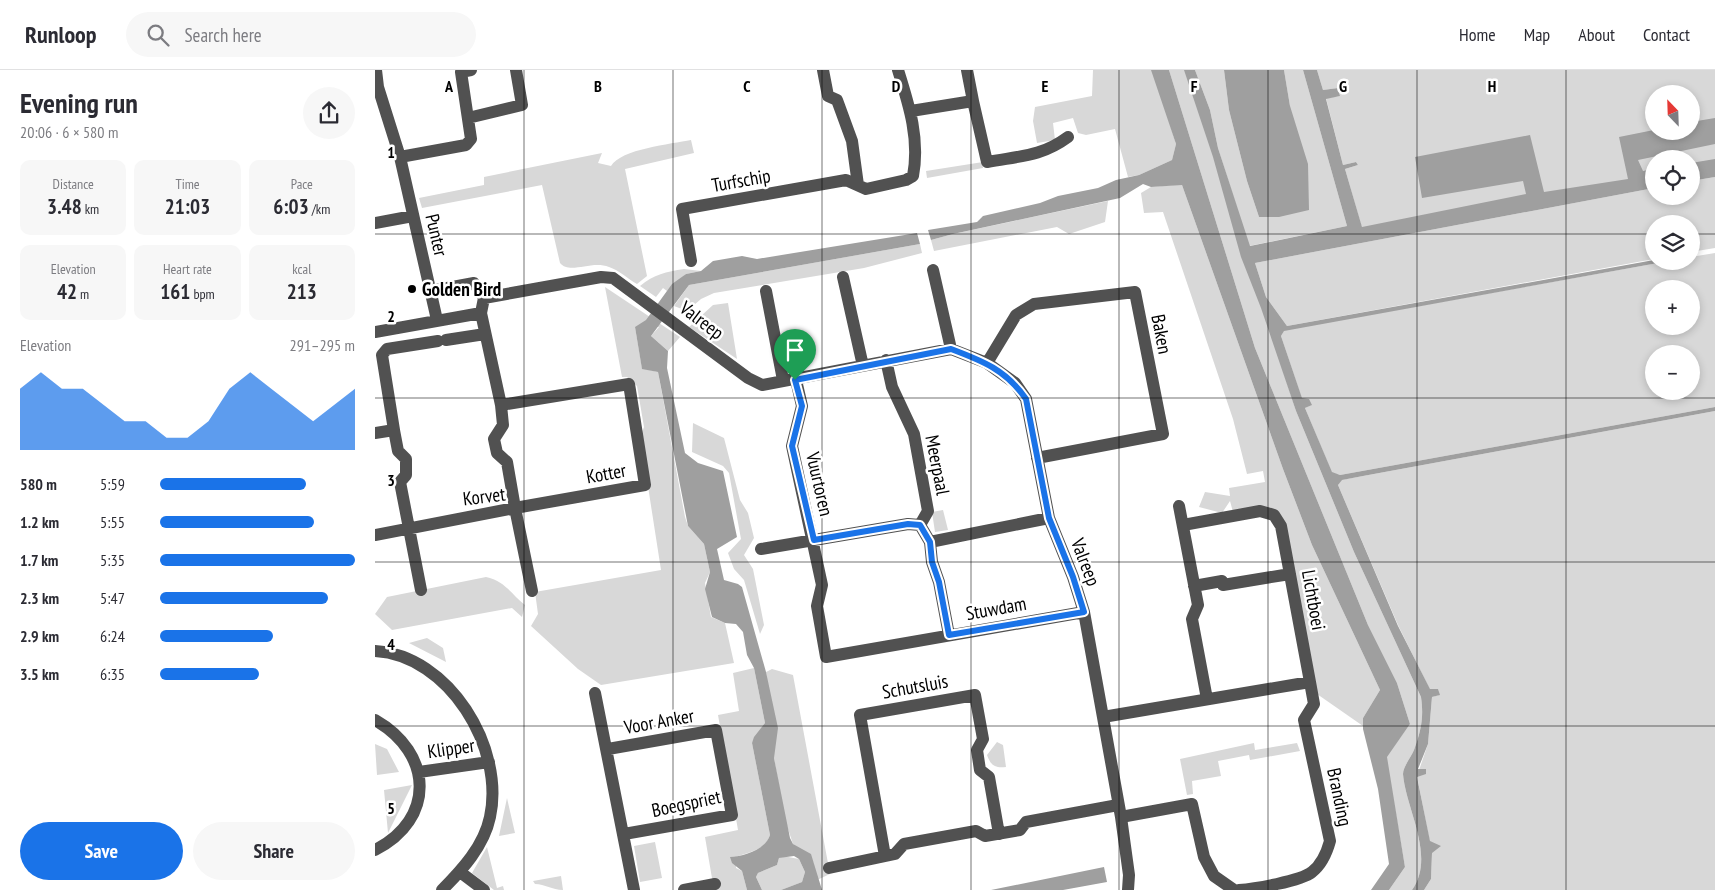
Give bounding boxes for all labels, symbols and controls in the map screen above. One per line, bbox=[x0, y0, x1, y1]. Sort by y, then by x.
search box bbox=[126, 12, 476, 57]
text: Runloop bbox=[25, 19, 96, 50]
icon: search bbox=[144, 21, 172, 49]
text: Search here bbox=[184, 23, 262, 47]
text: Home bbox=[1459, 23, 1496, 46]
text: Map bbox=[1524, 23, 1550, 46]
text: About bbox=[1578, 23, 1615, 46]
text: Contact bbox=[1643, 23, 1690, 46]
text: A bbox=[444, 76, 454, 96]
text: B bbox=[594, 76, 602, 96]
text: C bbox=[743, 76, 751, 96]
text: D bbox=[892, 76, 901, 96]
text: E bbox=[1042, 76, 1049, 96]
text: F bbox=[1191, 76, 1198, 96]
text: G bbox=[1339, 76, 1347, 96]
text: H bbox=[1488, 76, 1496, 96]
text: Evening run bbox=[20, 84, 138, 121]
north arrow bbox=[1645, 85, 1700, 140]
map controls bbox=[1645, 85, 1700, 400]
button: share bbox=[303, 87, 355, 139]
text: 20:06 · 6 × 580 m bbox=[20, 122, 118, 142]
text: 1 bbox=[387, 142, 395, 162]
button: locate bbox=[1645, 150, 1700, 205]
street label: Turfschip bbox=[710, 163, 772, 197]
text: Distance bbox=[53, 175, 94, 193]
text: Time bbox=[175, 175, 200, 193]
text: Pace bbox=[291, 175, 313, 193]
text: 3.48 bbox=[47, 193, 82, 220]
text: 21:03 bbox=[165, 193, 210, 220]
text: 6:03 bbox=[273, 193, 309, 220]
text: km bbox=[82, 200, 99, 218]
text: /km bbox=[309, 200, 330, 218]
street label: Punter bbox=[420, 211, 454, 259]
button: layers bbox=[1645, 215, 1700, 270]
text: Elevation bbox=[51, 260, 96, 278]
text: Heart rate bbox=[163, 260, 212, 278]
text: kcal bbox=[292, 260, 311, 278]
place label: Golden Bird bbox=[422, 277, 501, 301]
text: 42 bbox=[57, 278, 77, 305]
text: 161 bbox=[160, 278, 190, 305]
text: 213 bbox=[287, 278, 317, 305]
button: + bbox=[1645, 280, 1700, 335]
marker: Golden Bird bbox=[406, 283, 418, 295]
text: m bbox=[77, 285, 89, 303]
text: bpm bbox=[190, 285, 215, 303]
street label: Valreep bbox=[674, 295, 729, 344]
text: 2 bbox=[387, 306, 395, 326]
street label: Baken bbox=[1146, 312, 1178, 356]
pin bbox=[774, 329, 816, 380]
text: Elevation bbox=[20, 335, 71, 355]
text: 291–295 m bbox=[290, 335, 355, 355]
icon: arrive bbox=[781, 336, 809, 364]
button: − bbox=[1645, 345, 1700, 400]
street label: Meerpaal bbox=[920, 433, 956, 498]
street label: Vuurtoren bbox=[801, 449, 839, 518]
street label: Kotter bbox=[584, 458, 629, 488]
text: 3 bbox=[387, 470, 395, 490]
text: 580 m bbox=[20, 474, 57, 494]
text: 5:59 bbox=[100, 474, 125, 494]
street label: Korvet bbox=[461, 481, 507, 510]
text: 1.2 km bbox=[20, 512, 59, 532]
text: 5:55 bbox=[100, 512, 125, 532]
street label: Valreep bbox=[1066, 534, 1106, 589]
text: 1.7 km bbox=[20, 550, 58, 570]
text: 5:35 bbox=[100, 550, 125, 570]
street label: Lichtboei bbox=[1297, 568, 1331, 632]
text: 2.3 km bbox=[20, 588, 59, 608]
text: 5:47 bbox=[100, 588, 125, 608]
street label: Stuwdam bbox=[964, 591, 1028, 625]
text: 2.9 km bbox=[20, 626, 59, 646]
text: 6:24 bbox=[100, 626, 125, 646]
text: 4 bbox=[387, 634, 395, 654]
text: 3.5 km bbox=[20, 664, 59, 684]
text: 6:35 bbox=[100, 664, 125, 684]
street label: Schutsluis bbox=[880, 668, 950, 704]
street label: Voor Anker bbox=[621, 703, 697, 739]
street label: Klipper bbox=[426, 733, 477, 763]
street label: Branding bbox=[1322, 766, 1358, 828]
street label: Boegspriet bbox=[649, 784, 724, 822]
text: 5 bbox=[387, 798, 395, 818]
button: Save bbox=[20, 822, 183, 880]
button: Share bbox=[193, 822, 355, 880]

